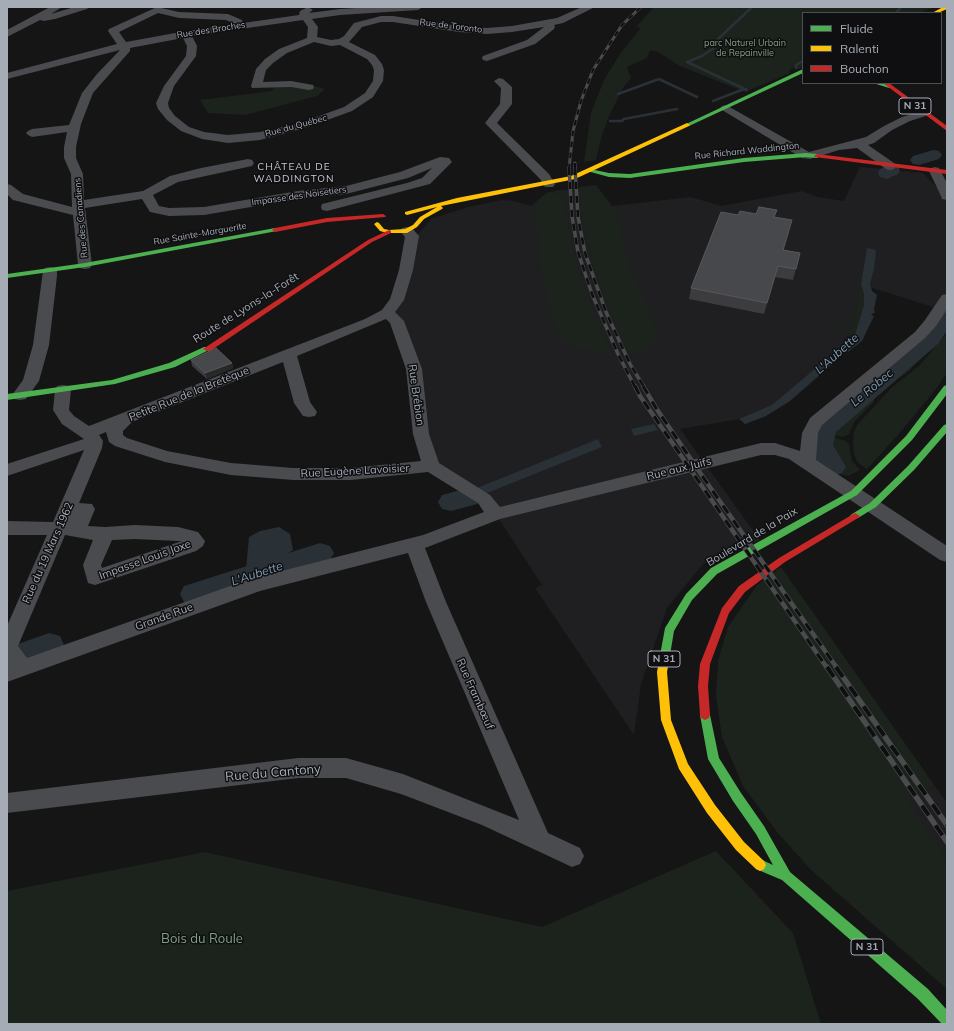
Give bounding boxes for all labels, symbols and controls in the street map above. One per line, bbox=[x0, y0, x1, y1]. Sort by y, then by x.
legend bbox=[802, 12, 942, 84]
street label: Rue de Toronto bbox=[419, 17, 483, 35]
street label: Rue des Broches bbox=[176, 19, 246, 41]
text: Fluide bbox=[840, 21, 873, 36]
park label: parc Naturel Urbain de Repainville bbox=[704, 38, 786, 59]
text: Ralenti bbox=[840, 41, 879, 56]
text: Bouchon bbox=[840, 61, 889, 76]
road number: N 31 bbox=[899, 98, 931, 114]
street label: Rue du Québec bbox=[264, 113, 328, 139]
street label: Rue Richard Waddington bbox=[694, 140, 800, 162]
district label: CHÂTEAU DE WADDINGTON bbox=[254, 161, 334, 184]
street label: Rue des Canadiens bbox=[72, 178, 90, 258]
street label: Impasse des Noisetiers bbox=[251, 184, 347, 208]
street label: Rue Sainte-Marguerite bbox=[153, 220, 247, 248]
street label: Route de Lyons-la-Forêt bbox=[191, 270, 301, 346]
water label: L'Aubette bbox=[812, 331, 862, 377]
street label: Rue Brébion bbox=[405, 363, 427, 427]
street label: Petite Rue de la Bretèque bbox=[127, 364, 251, 424]
water label: Le Robec bbox=[848, 366, 896, 410]
street label: Rue aux Juifs bbox=[645, 455, 713, 483]
street label: Rue Eugène Lavoisier bbox=[300, 462, 410, 480]
street label: Rue du 19 Mars 1962 bbox=[20, 500, 76, 606]
street label: Boulevard de la Paix bbox=[704, 505, 800, 569]
street label: Impasse Louis Joxe bbox=[97, 537, 193, 583]
water label: L'Aubette bbox=[229, 559, 285, 589]
street label: Grande Rue bbox=[133, 600, 195, 634]
road number: N 31 bbox=[648, 651, 680, 667]
street label: Rue Frambœuf bbox=[454, 657, 496, 731]
street label: Rue du Cantony bbox=[224, 761, 322, 785]
park label: Bois du Roule bbox=[161, 931, 243, 947]
road number: N 31 bbox=[851, 939, 883, 955]

